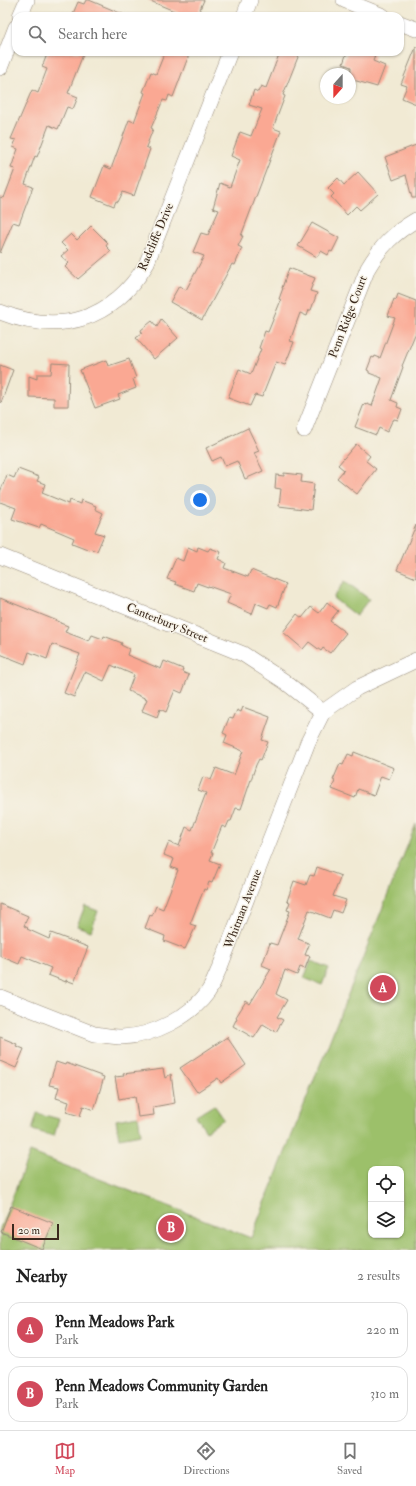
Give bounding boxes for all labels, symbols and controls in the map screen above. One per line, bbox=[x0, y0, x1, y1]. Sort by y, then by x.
search box bbox=[12, 12, 404, 56]
icon: search bbox=[26, 23, 48, 45]
text: Search here bbox=[58, 25, 127, 44]
north arrow bbox=[320, 68, 356, 104]
street label: Radcliffe Drive bbox=[135, 201, 177, 273]
street label: Penn Ridge Court bbox=[325, 274, 371, 360]
your location bbox=[190, 490, 210, 510]
street label: Canterbury Street bbox=[124, 600, 210, 646]
street label: Whitman Avenue bbox=[221, 867, 265, 952]
pin: A bbox=[370, 973, 396, 1003]
map controls bbox=[368, 1166, 404, 1238]
button: locate bbox=[368, 1166, 404, 1202]
button: layers bbox=[368, 1202, 404, 1238]
pin: B bbox=[158, 1213, 184, 1243]
scale bar bbox=[12, 1222, 59, 1241]
text: 20 m bbox=[18, 1224, 40, 1237]
text: Nearby bbox=[16, 1266, 67, 1287]
text: 2 results bbox=[357, 1268, 400, 1284]
text: Penn Meadows Park bbox=[55, 1313, 174, 1332]
text: A bbox=[26, 1322, 34, 1338]
text: 220 m bbox=[366, 1322, 399, 1338]
text: Park bbox=[55, 1332, 79, 1348]
text: Penn Meadows Community Garden bbox=[55, 1377, 268, 1396]
text: B bbox=[26, 1386, 34, 1402]
text: 310 m bbox=[370, 1386, 399, 1402]
text: Park bbox=[55, 1396, 79, 1412]
tab: Map bbox=[54, 1440, 76, 1477]
tab: Directions bbox=[183, 1440, 230, 1477]
tab: Saved bbox=[337, 1440, 362, 1477]

